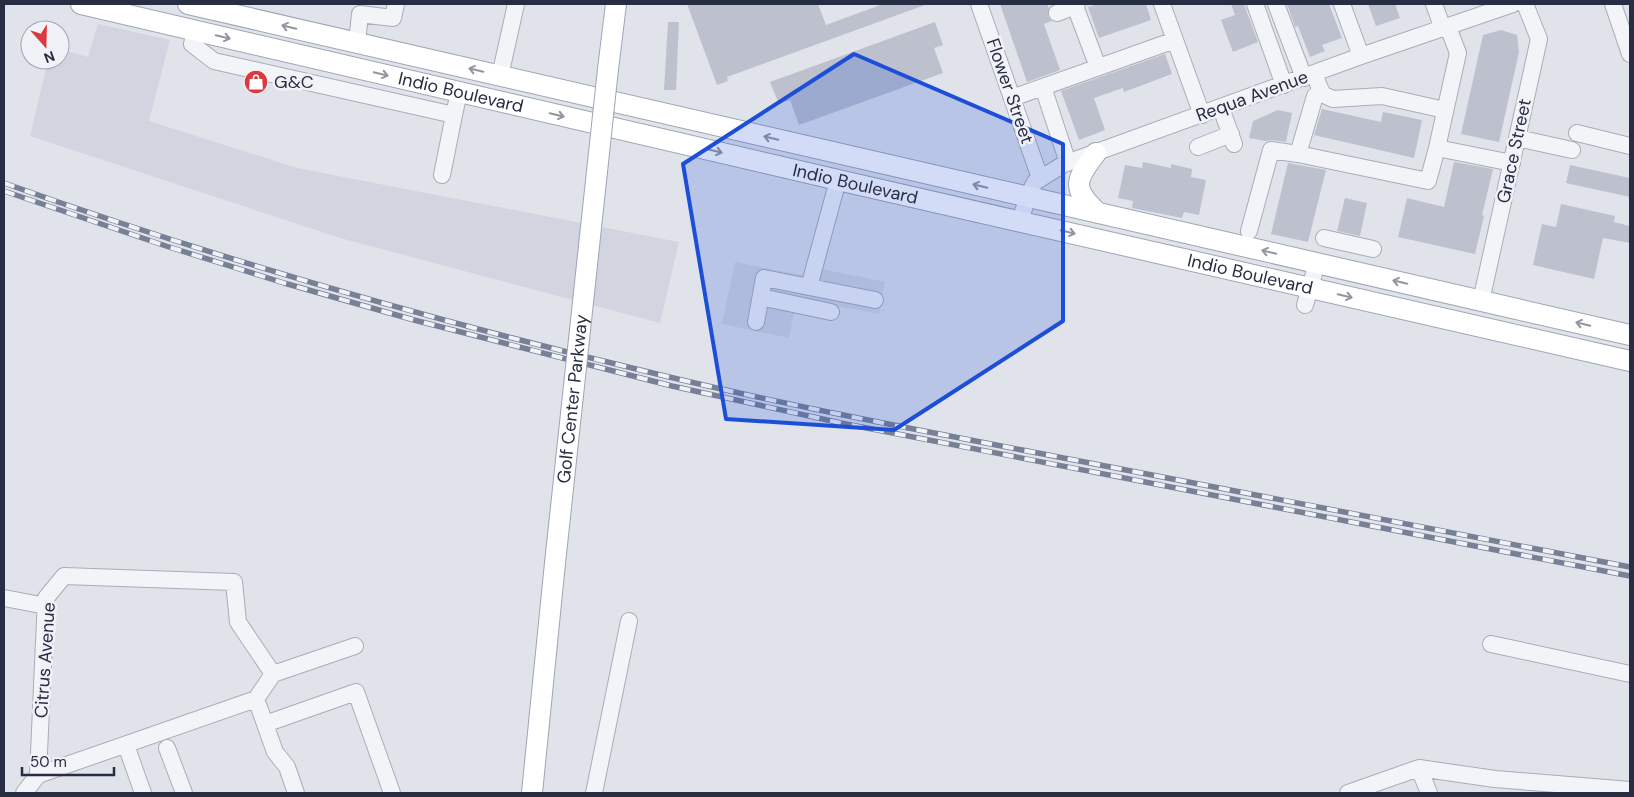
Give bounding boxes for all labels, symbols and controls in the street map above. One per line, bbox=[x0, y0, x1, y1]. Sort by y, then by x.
north arrow bbox=[20, 20, 70, 70]
one-way arrow bbox=[281, 22, 297, 31]
one-way arrow bbox=[215, 33, 231, 42]
street label: Flower Street bbox=[981, 35, 1039, 147]
text: N bbox=[42, 47, 57, 67]
one-way arrow bbox=[468, 65, 484, 74]
street label: Requa Avenue bbox=[1193, 65, 1311, 127]
street label: Indio Boulevard bbox=[396, 66, 526, 118]
shop icon: G&C bbox=[243, 69, 269, 95]
place label: G&C bbox=[274, 70, 314, 94]
one-way arrow bbox=[373, 70, 389, 79]
street label: Grace Street bbox=[1491, 96, 1537, 206]
one-way arrow bbox=[548, 110, 564, 120]
one-way arrow bbox=[763, 133, 779, 142]
one-way arrow bbox=[707, 147, 723, 156]
street label: Indio Boulevard bbox=[790, 158, 920, 210]
one-way arrow bbox=[973, 181, 989, 190]
one-way arrow bbox=[1059, 228, 1075, 237]
one-way arrow bbox=[1262, 247, 1278, 256]
street label: Indio Boulevard bbox=[1185, 248, 1315, 300]
one-way arrow bbox=[1392, 277, 1408, 286]
one-way arrow bbox=[1337, 292, 1353, 301]
street label: Golf Center Parkway bbox=[552, 313, 594, 485]
one-way arrow bbox=[1575, 319, 1591, 328]
street label: Citrus Avenue bbox=[29, 601, 61, 719]
scale bar bbox=[22, 744, 115, 776]
text: 50 m bbox=[30, 752, 67, 772]

